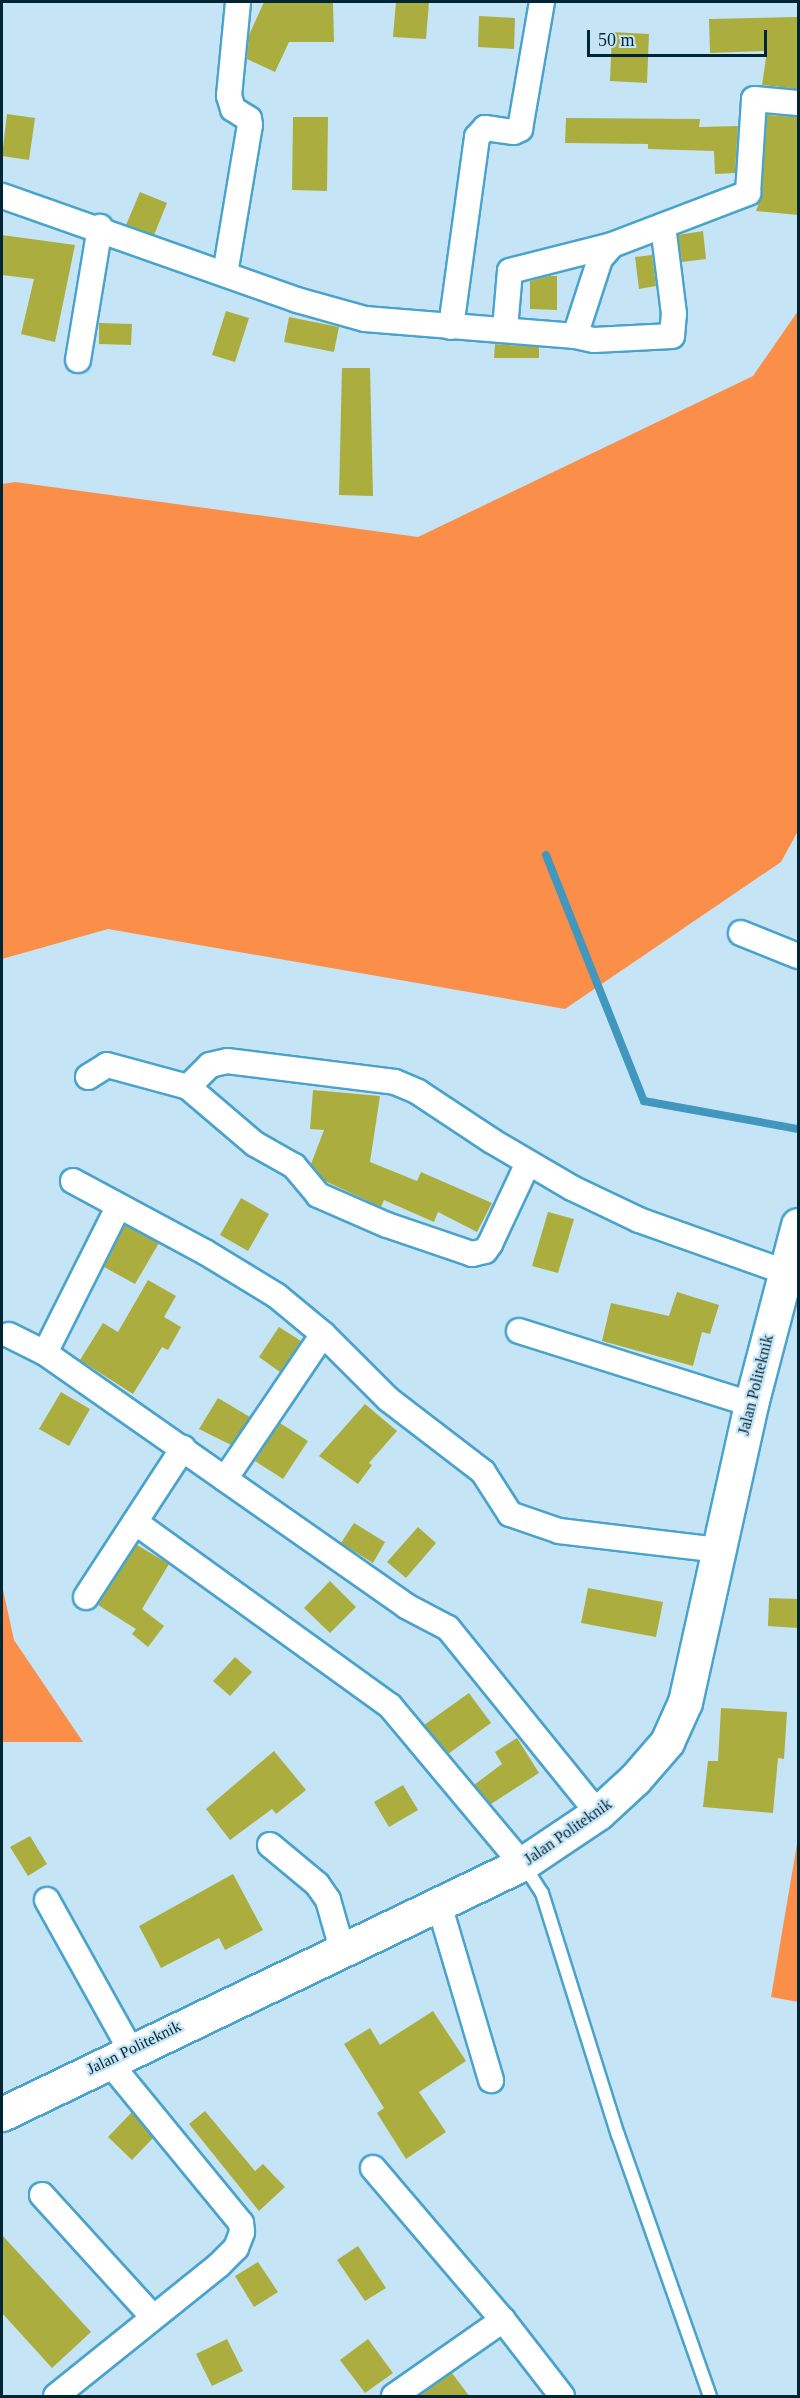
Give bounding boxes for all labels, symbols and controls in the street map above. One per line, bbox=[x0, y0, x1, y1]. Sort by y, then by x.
scale bar bbox=[590, 18, 770, 56]
text: 50 m bbox=[598, 30, 635, 50]
street label: Jalan Politeknik bbox=[734, 1333, 778, 1437]
street label: Jalan Politeknik bbox=[520, 1795, 616, 1869]
street label: Jalan Politeknik bbox=[84, 2017, 184, 2079]

